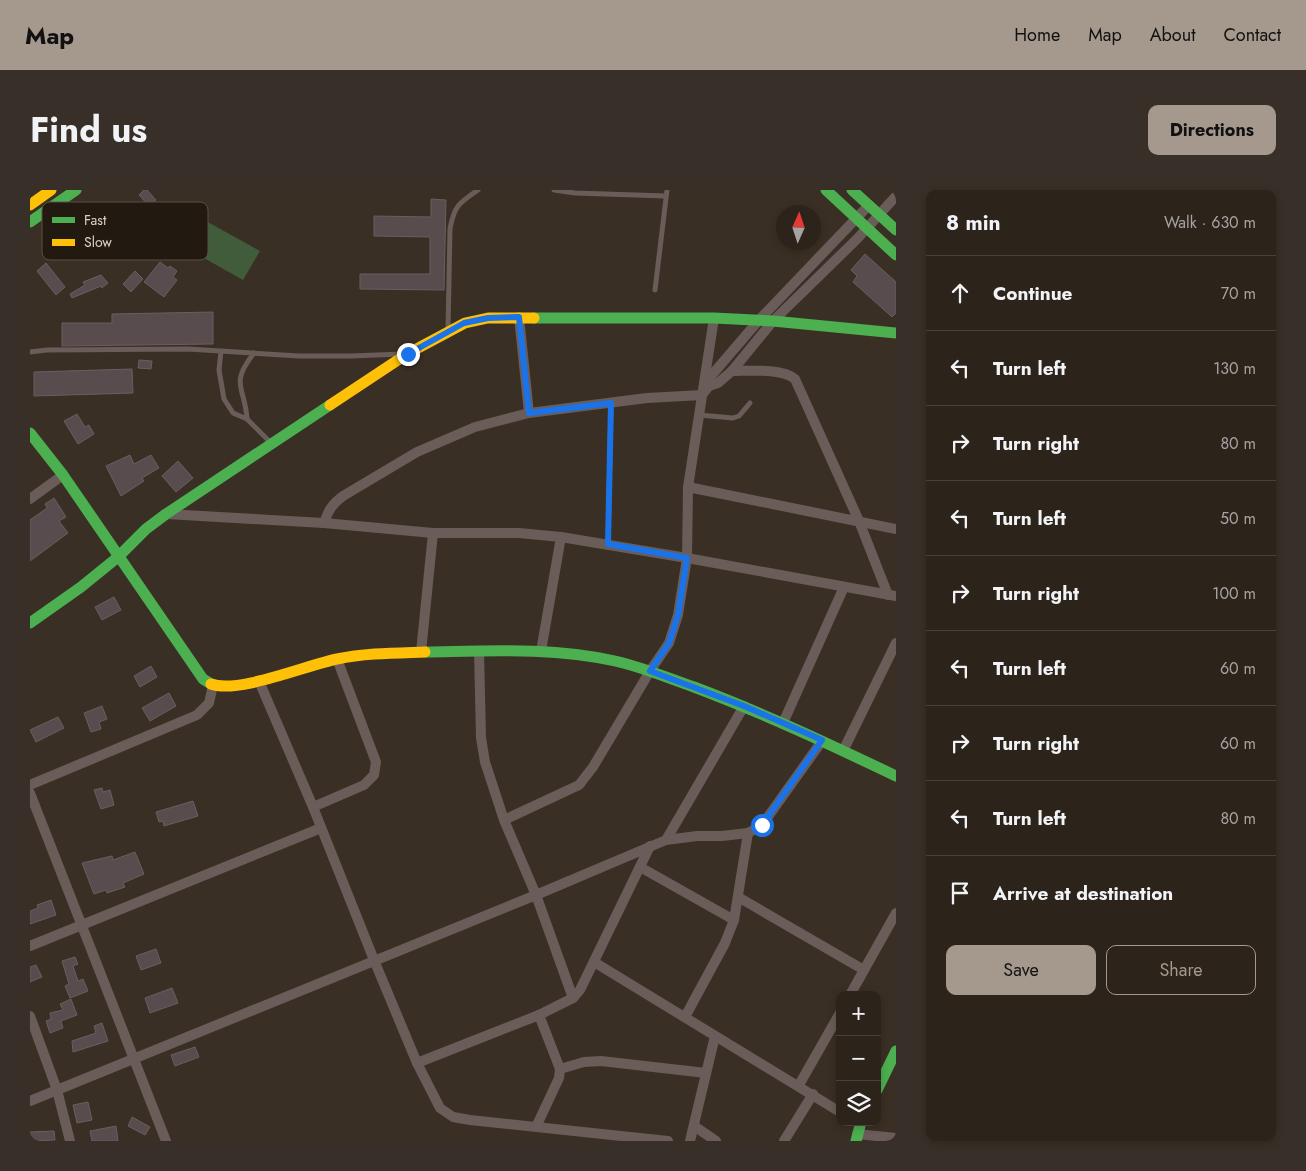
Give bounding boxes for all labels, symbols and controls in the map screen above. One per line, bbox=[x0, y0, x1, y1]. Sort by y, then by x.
text: Map bbox=[25, 18, 74, 53]
text: Home bbox=[1014, 22, 1060, 48]
text: Map bbox=[1088, 22, 1122, 48]
text: About bbox=[1150, 22, 1195, 48]
text: Contact bbox=[1223, 22, 1281, 48]
text: Find us bbox=[30, 105, 147, 155]
button: Directions bbox=[1148, 105, 1276, 155]
legend bbox=[42, 202, 208, 260]
north arrow bbox=[776, 205, 821, 250]
text: 8 min bbox=[946, 208, 1001, 238]
text: Fast bbox=[84, 210, 107, 230]
text: Walk · 630 m bbox=[1164, 211, 1256, 234]
text: Slow bbox=[84, 232, 112, 252]
icon: ahead bbox=[946, 279, 974, 307]
text: Continue bbox=[993, 280, 1072, 307]
text: 70 m bbox=[1221, 282, 1256, 305]
route end bbox=[397, 343, 420, 366]
icon: left bbox=[946, 354, 974, 382]
text: Turn left bbox=[993, 355, 1066, 382]
text: 130 m bbox=[1213, 357, 1256, 380]
icon: right bbox=[946, 429, 974, 457]
text: Turn right bbox=[993, 430, 1079, 457]
text: 80 m bbox=[1220, 432, 1256, 455]
icon: left bbox=[946, 504, 974, 532]
text: Turn left bbox=[993, 505, 1066, 532]
text: 50 m bbox=[1220, 507, 1256, 530]
icon: right bbox=[946, 579, 974, 607]
text: Turn right bbox=[993, 580, 1079, 607]
text: 100 m bbox=[1212, 582, 1256, 605]
icon: left bbox=[946, 654, 974, 682]
text: Turn left bbox=[993, 655, 1066, 682]
text: 60 m bbox=[1220, 657, 1256, 680]
icon: right bbox=[946, 729, 974, 757]
text: Turn right bbox=[993, 730, 1079, 757]
text: 60 m bbox=[1220, 732, 1256, 755]
icon: left bbox=[946, 804, 974, 832]
text: Turn left bbox=[993, 805, 1066, 832]
text: 80 m bbox=[1220, 807, 1256, 830]
route start bbox=[751, 814, 774, 837]
icon: arrive bbox=[946, 879, 974, 907]
text: Arrive at destination bbox=[993, 880, 1173, 907]
button: Save bbox=[946, 945, 1096, 995]
button: Share bbox=[1106, 945, 1256, 995]
map controls bbox=[836, 991, 881, 1126]
button: + bbox=[836, 991, 881, 1036]
button: − bbox=[836, 1036, 881, 1081]
button: layers bbox=[836, 1081, 881, 1126]

